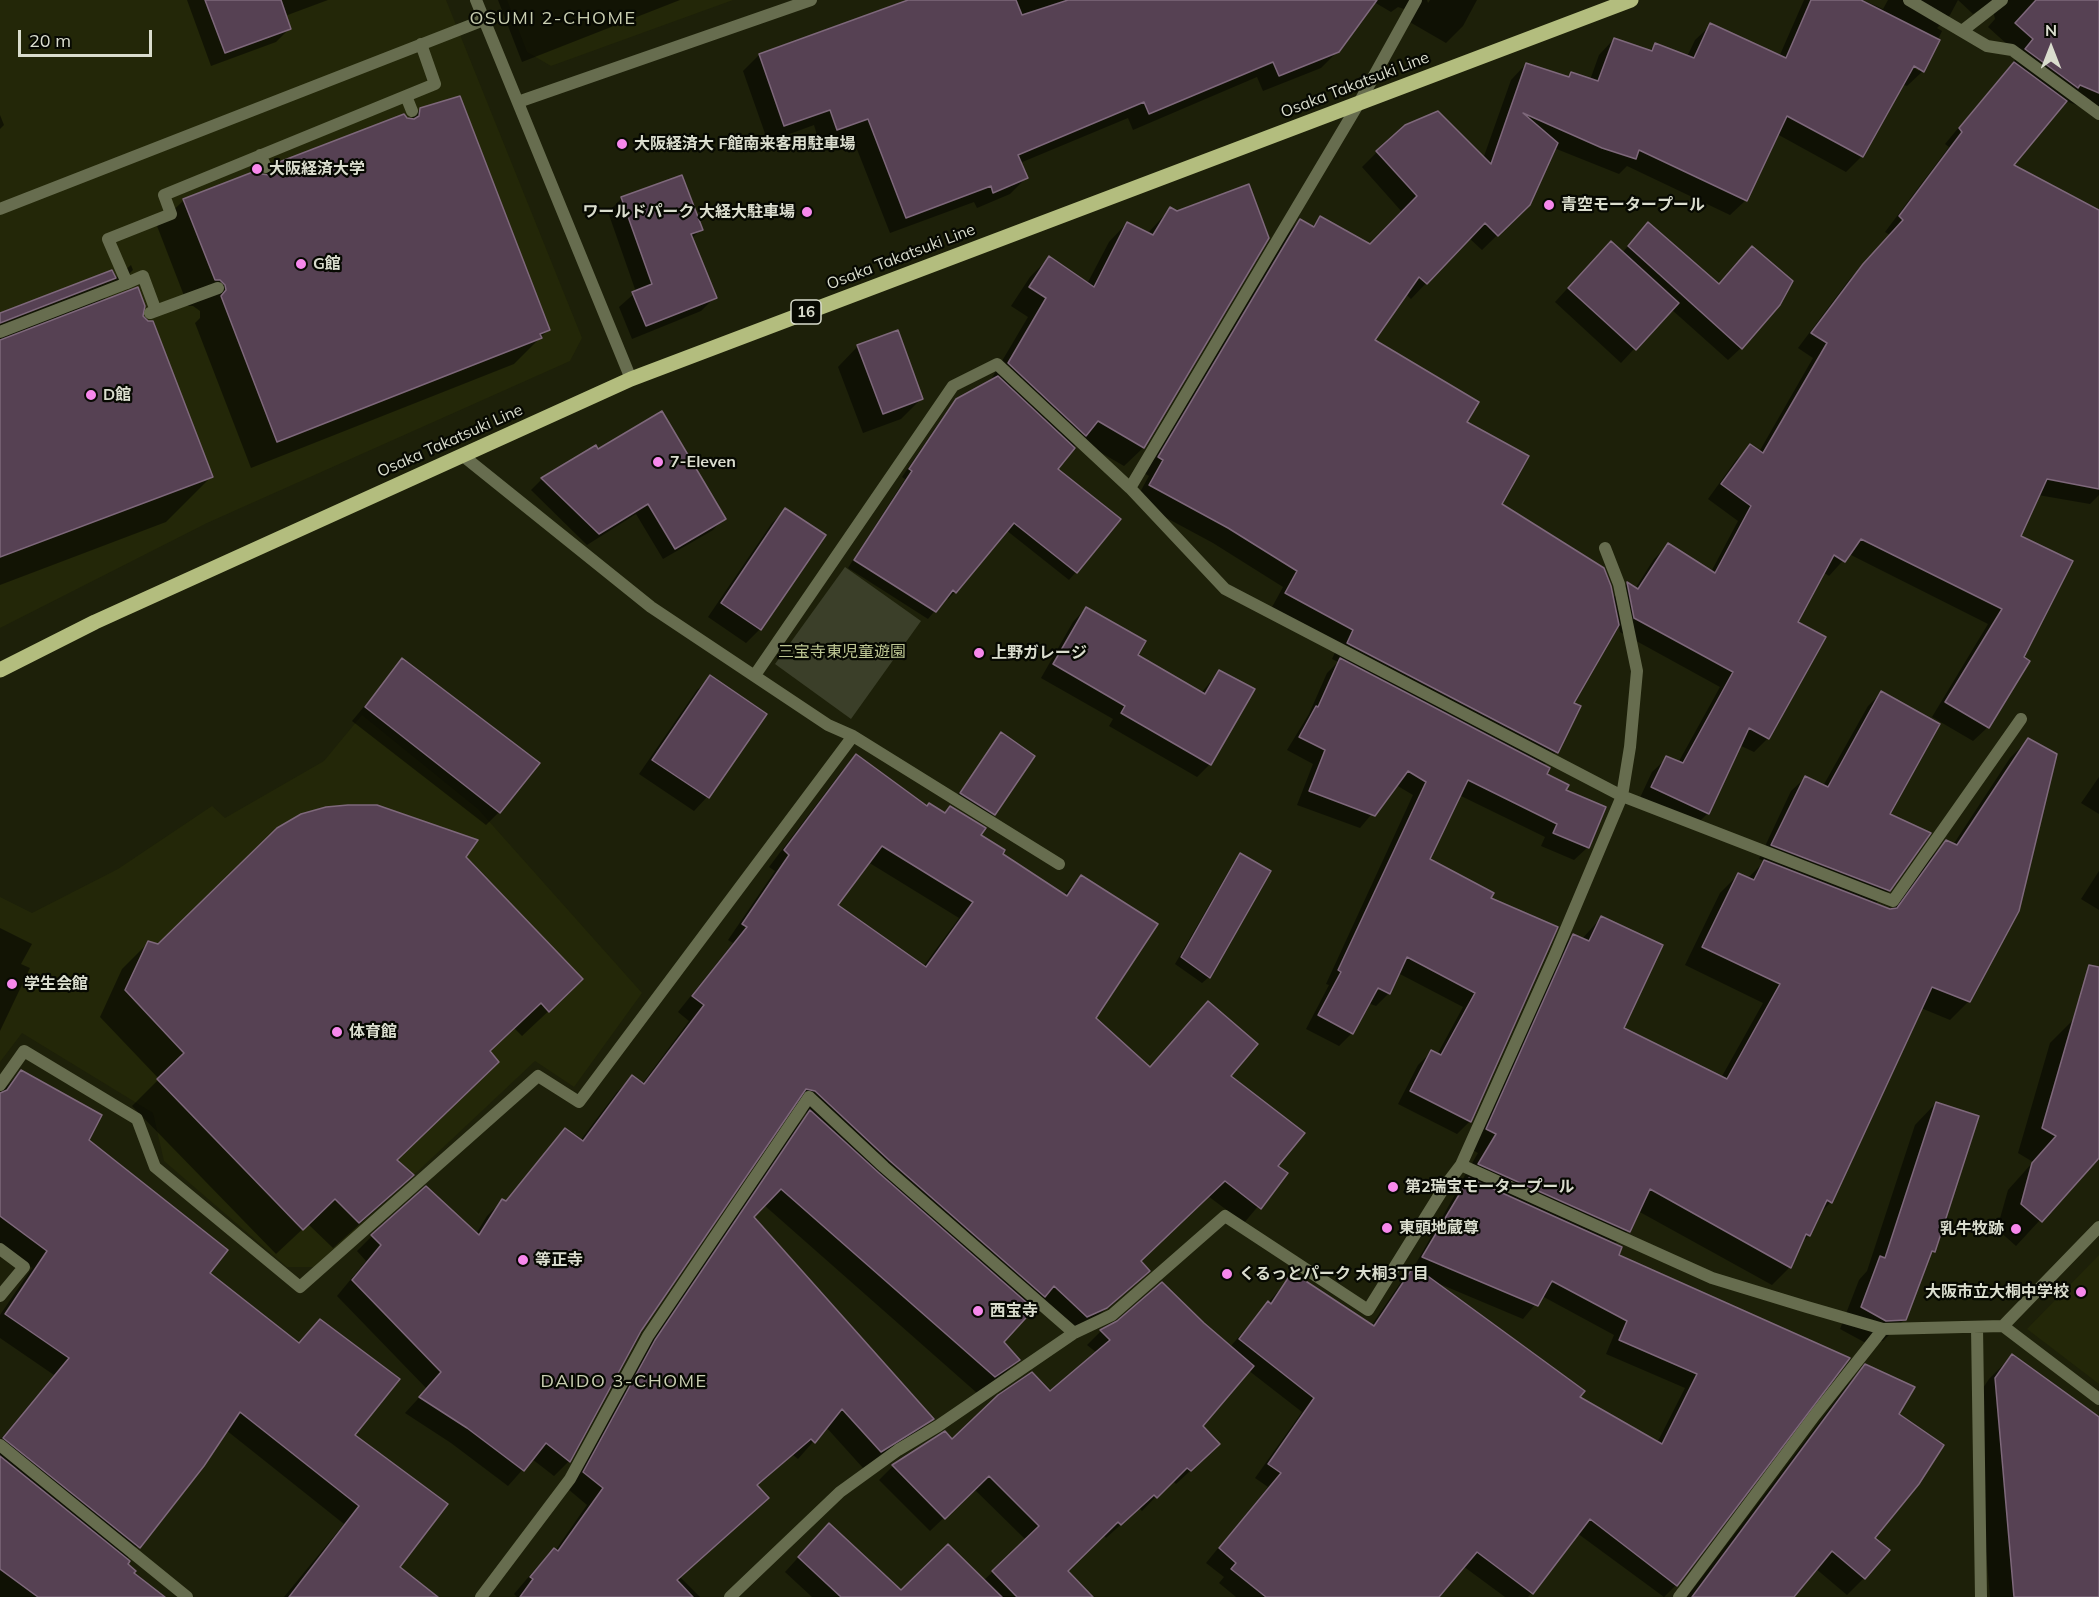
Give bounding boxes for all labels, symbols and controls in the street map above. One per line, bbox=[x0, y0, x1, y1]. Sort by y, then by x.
district label: OSUMI 2-CHOME bbox=[469, 8, 637, 30]
scale bar bbox=[21, 18, 154, 56]
north arrow bbox=[2021, 18, 2081, 78]
text: N bbox=[2045, 20, 2057, 40]
text: 20 m bbox=[29, 29, 71, 52]
street label: Osaka Takatsuki Line bbox=[1278, 48, 1432, 122]
place label: 大阪経済大 F館南来客用駐車場 bbox=[634, 134, 856, 154]
marker: 大阪経済大 F館南来客用駐車場 bbox=[615, 137, 629, 151]
place label: 大阪経済大学 bbox=[269, 159, 365, 179]
marker: 大阪経済大学 bbox=[250, 162, 264, 176]
place label: 青空モータープール bbox=[1561, 195, 1705, 215]
marker: 青空モータープール bbox=[1542, 198, 1556, 212]
place label: ワールドパーク 大経大駐車場 bbox=[583, 202, 795, 222]
marker: ワールドパーク 大経大駐車場 bbox=[800, 205, 814, 219]
street label: Osaka Takatsuki Line bbox=[824, 220, 978, 294]
place label: G館 bbox=[313, 254, 341, 274]
marker: G館 bbox=[294, 257, 308, 271]
road number: 16 bbox=[791, 300, 821, 324]
place label: D館 bbox=[103, 385, 131, 405]
marker: D館 bbox=[84, 388, 98, 402]
street label: Osaka Takatsuki Line bbox=[374, 400, 526, 482]
place label: 7-Eleven bbox=[670, 452, 736, 472]
marker: 7-Eleven bbox=[651, 455, 665, 469]
park label: 三宝寺東児童遊園 bbox=[778, 642, 906, 662]
place label: 上野ガレージ bbox=[991, 643, 1087, 663]
marker: 上野ガレージ bbox=[972, 646, 986, 660]
place label: 学生会館 bbox=[24, 974, 88, 994]
marker: 学生会館 bbox=[5, 977, 19, 991]
place label: 体育館 bbox=[349, 1022, 397, 1042]
marker: 体育館 bbox=[330, 1025, 344, 1039]
place label: 第2瑞宝モータープール bbox=[1405, 1177, 1575, 1197]
marker: 第2瑞宝モータープール bbox=[1386, 1180, 1400, 1194]
place label: 東頭地蔵尊 bbox=[1399, 1218, 1479, 1238]
place label: 乳牛牧跡 bbox=[1940, 1219, 2004, 1239]
marker: 東頭地蔵尊 bbox=[1380, 1221, 1394, 1235]
marker: 乳牛牧跡 bbox=[2009, 1222, 2023, 1236]
place label: 等正寺 bbox=[535, 1250, 583, 1270]
marker: 等正寺 bbox=[516, 1253, 530, 1267]
place label: くるっとパーク 大桐3丁目 bbox=[1239, 1264, 1429, 1284]
marker: くるっとパーク 大桐3丁目 bbox=[1220, 1267, 1234, 1281]
place label: 大阪市立大桐中学校 bbox=[1925, 1282, 2069, 1302]
marker: 大阪市立大桐中学校 bbox=[2074, 1285, 2088, 1299]
place label: 西宝寺 bbox=[990, 1301, 1038, 1321]
marker: 西宝寺 bbox=[971, 1304, 985, 1318]
district label: DAIDO 3-CHOME bbox=[540, 1371, 708, 1393]

